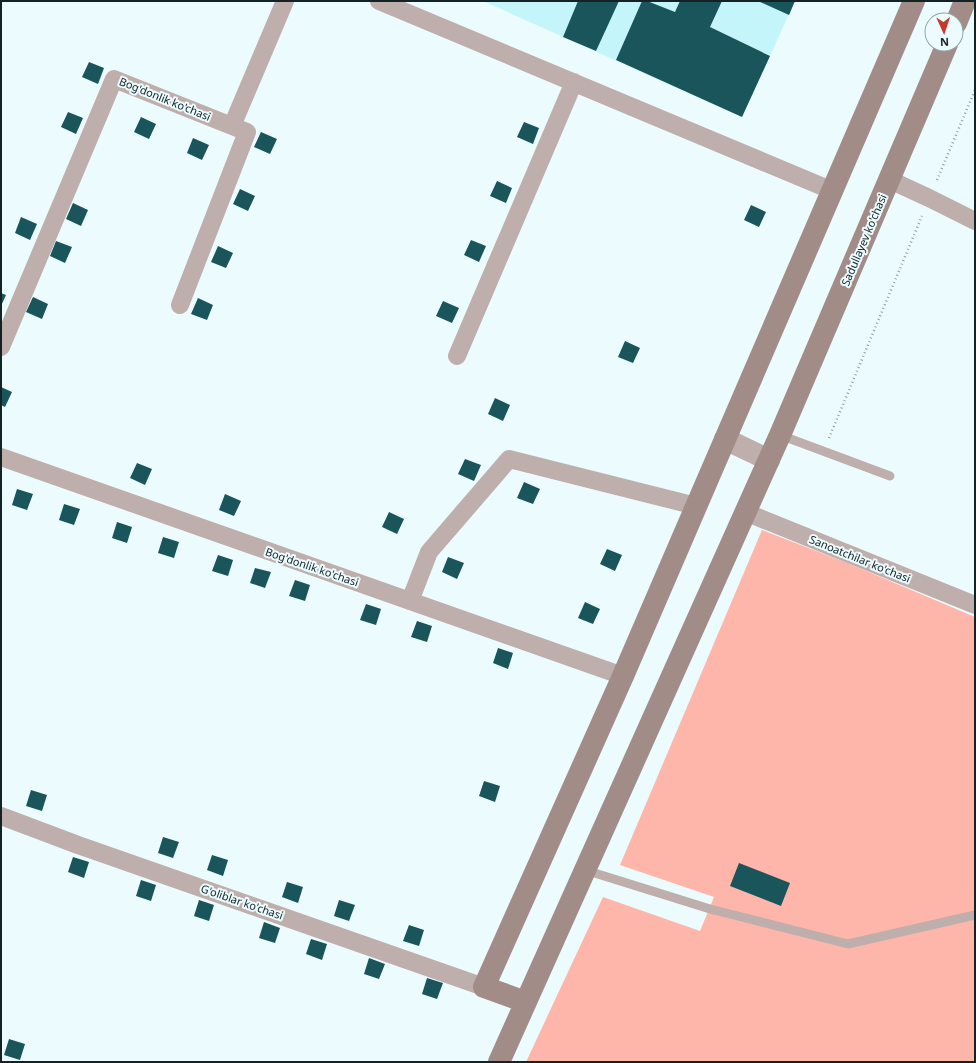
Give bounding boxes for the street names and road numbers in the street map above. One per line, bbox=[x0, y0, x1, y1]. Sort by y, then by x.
street label: Bog'donlik ko'chasi bbox=[117, 73, 213, 124]
street label: Sadullayev ko'chasi bbox=[837, 192, 890, 288]
street label: Sanoatchilar ko'chasi bbox=[807, 531, 913, 586]
street label: Bog'donlik ko'chasi bbox=[264, 544, 361, 590]
street label: G'oliblar ko'chasi bbox=[199, 880, 285, 923]

